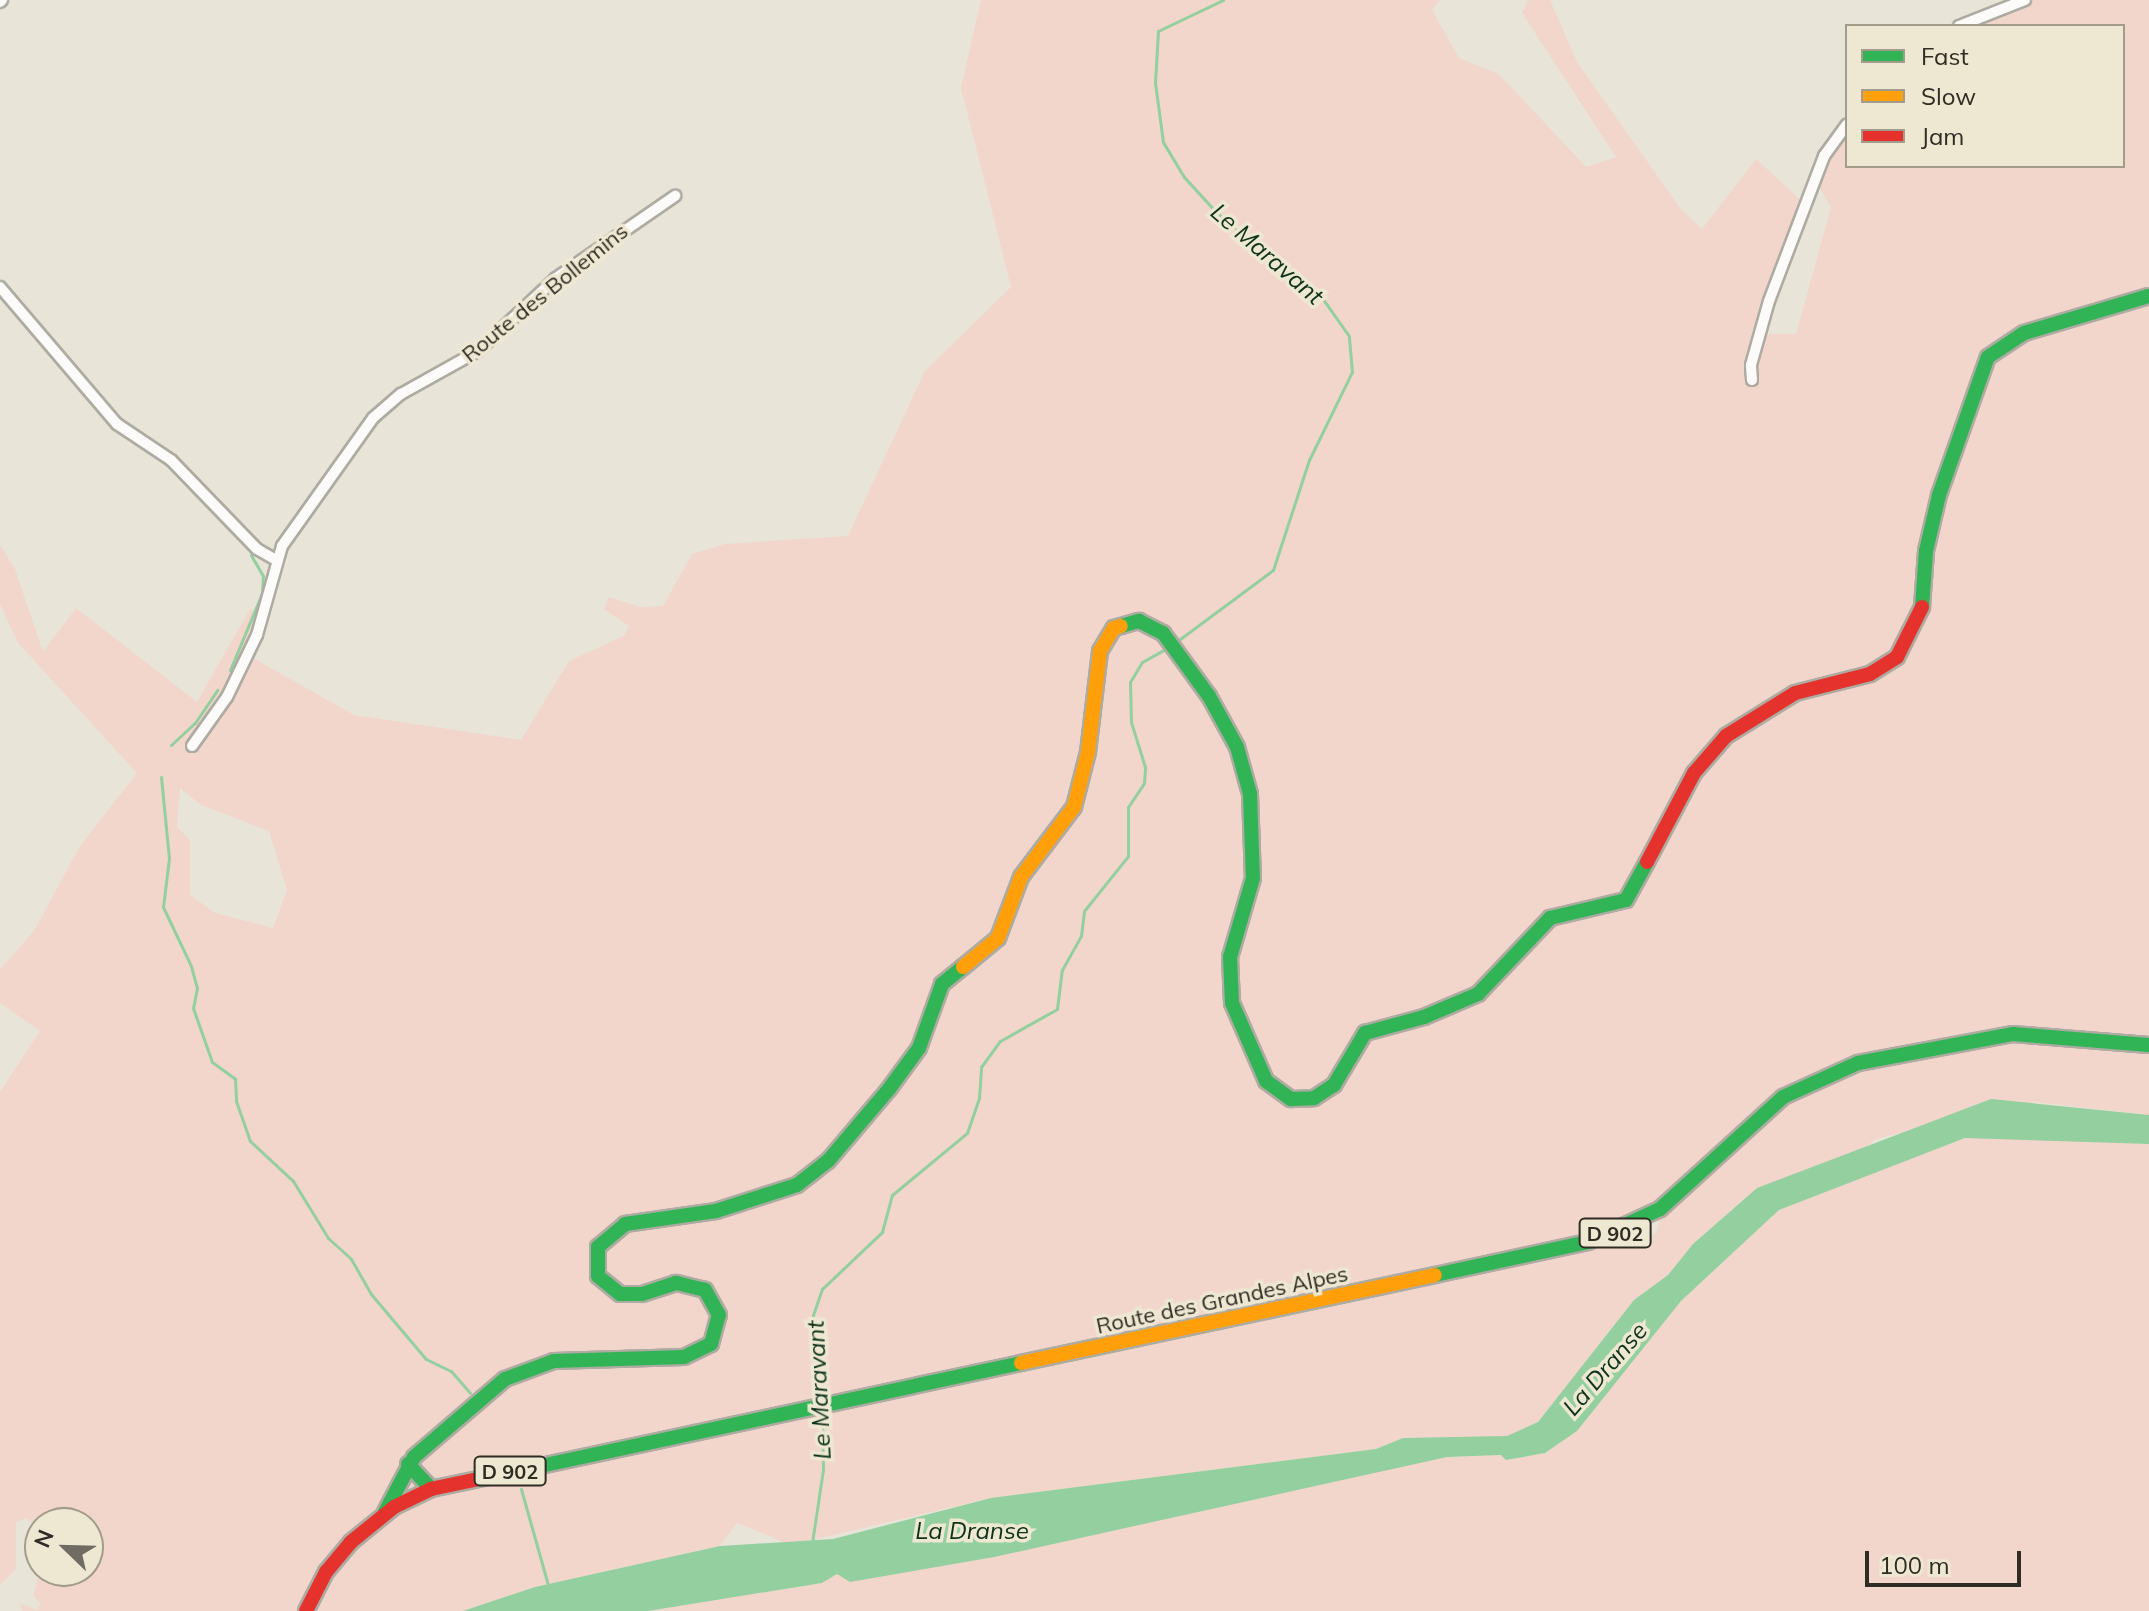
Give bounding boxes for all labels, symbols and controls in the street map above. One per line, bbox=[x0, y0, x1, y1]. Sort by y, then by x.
legend bbox=[1845, 24, 2125, 168]
text: Fast bbox=[1921, 41, 1969, 71]
text: Slow bbox=[1921, 81, 1976, 111]
text: Jam bbox=[1921, 121, 1964, 151]
water label: Le Maravant bbox=[1205, 197, 1329, 311]
street label: Route des Bollemins bbox=[457, 218, 633, 368]
road number: D 902 bbox=[1577, 1217, 1653, 1249]
street label: Route des Grandes Alpes bbox=[1094, 1260, 1350, 1340]
water label: La Dranse bbox=[1557, 1317, 1653, 1421]
water label: Le Maravant bbox=[801, 1320, 837, 1460]
road number: D 902 bbox=[472, 1455, 548, 1487]
north arrow bbox=[24, 1507, 104, 1587]
water label: La Dranse bbox=[915, 1517, 1029, 1545]
text: N bbox=[28, 1525, 60, 1552]
scale bar bbox=[1869, 1535, 2025, 1585]
text: 100 m bbox=[1879, 1550, 1950, 1580]

